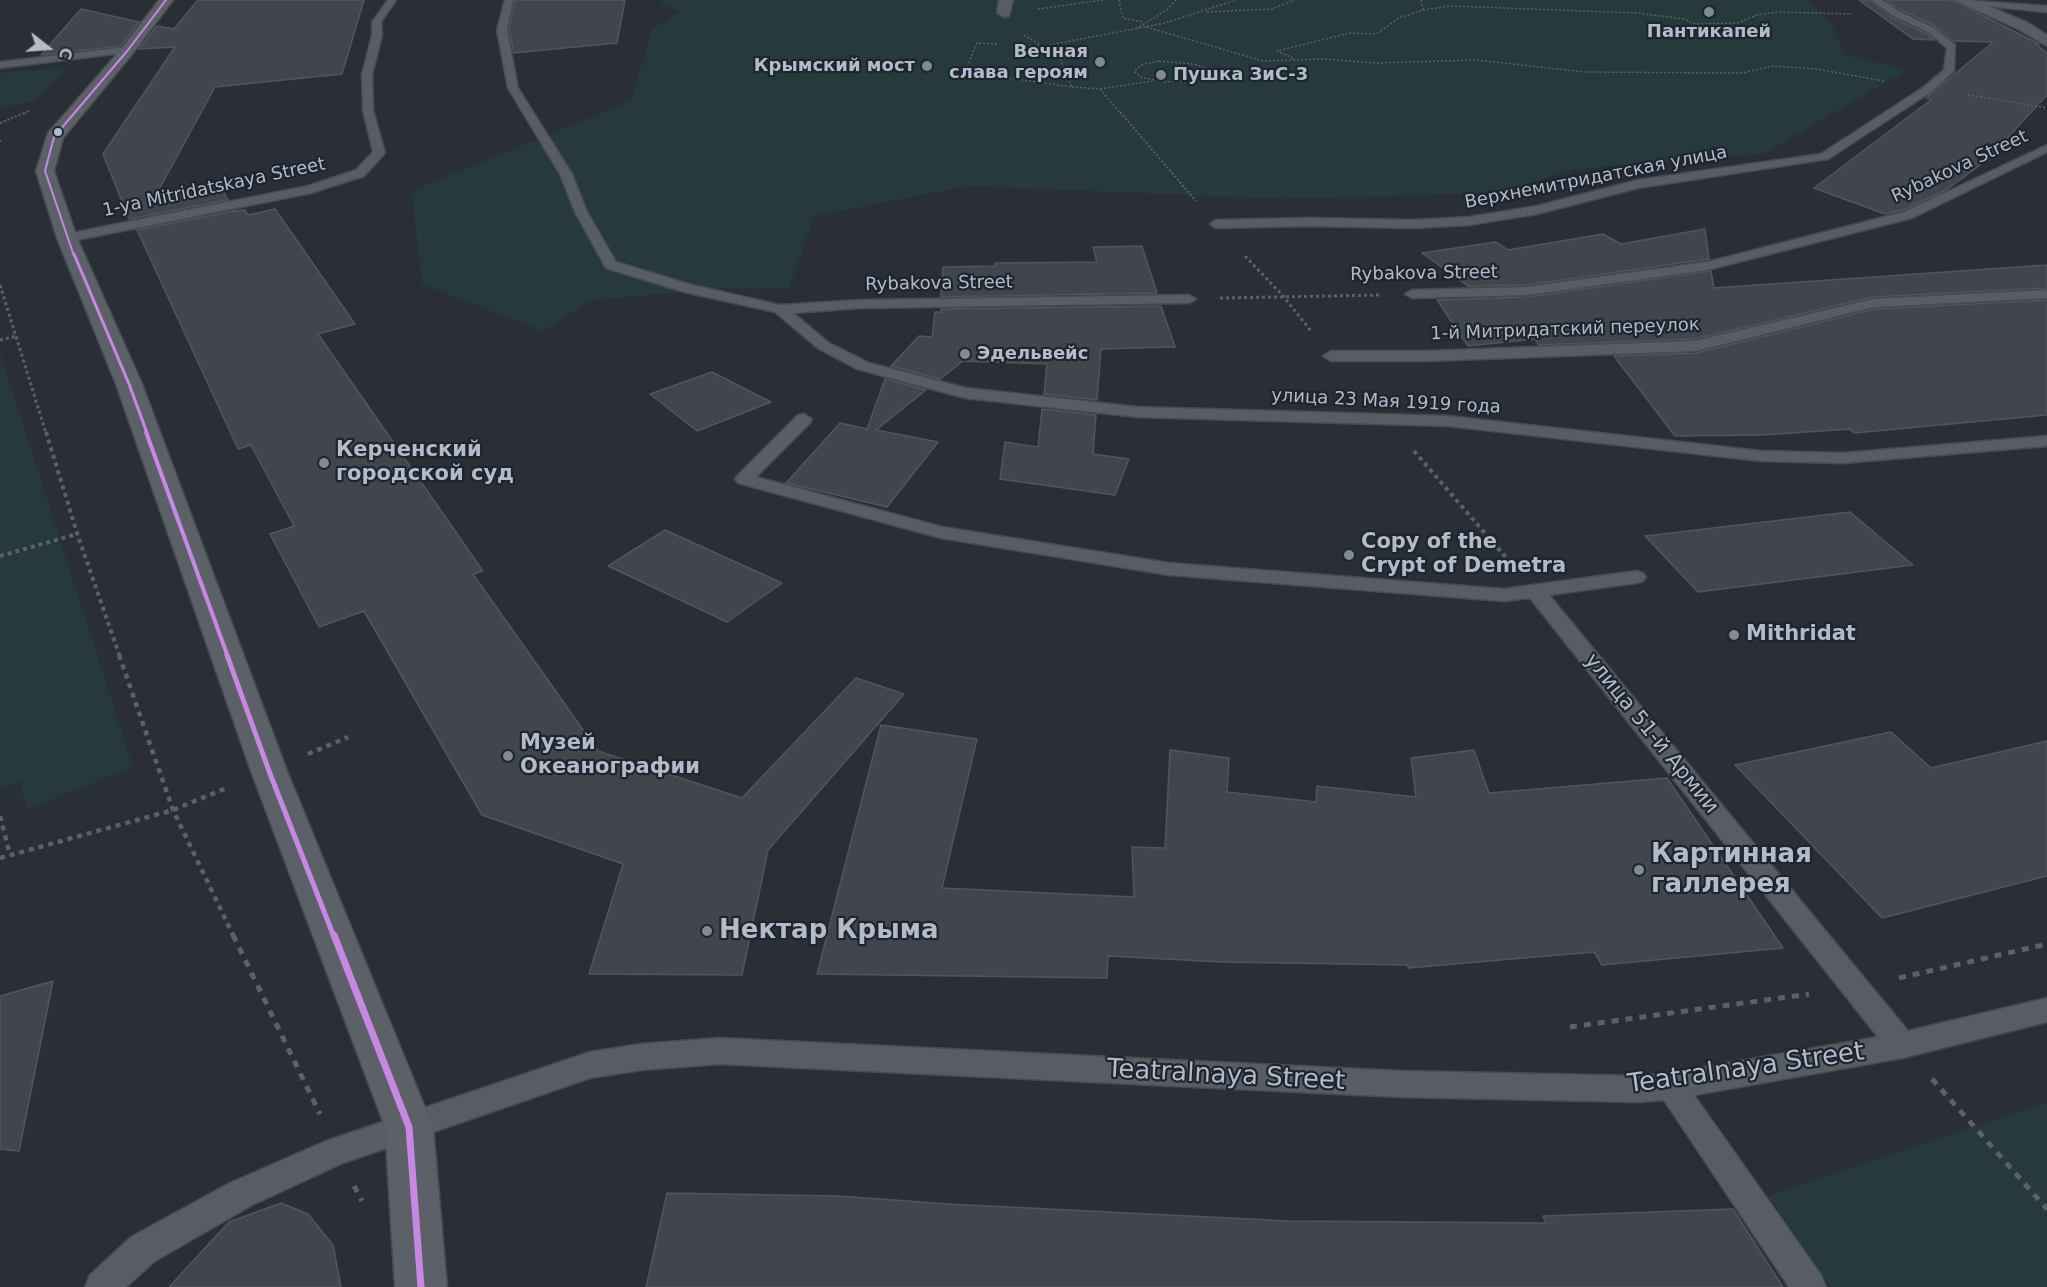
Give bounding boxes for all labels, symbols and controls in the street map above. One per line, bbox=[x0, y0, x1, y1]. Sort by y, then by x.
marker: Пантикапей bbox=[1702, 5, 1716, 19]
north arrow bbox=[18, 18, 78, 78]
place label: Пантикапей bbox=[1647, 21, 1771, 43]
place label: Вечная слава героям bbox=[949, 41, 1088, 84]
text: С bbox=[55, 45, 76, 62]
place label: Крымский мост bbox=[754, 55, 915, 77]
marker: Вечная слава героям bbox=[1093, 55, 1107, 69]
marker: Крымский мост bbox=[920, 59, 934, 73]
place label: Пушка ЗиС-3 bbox=[1173, 64, 1308, 86]
marker: Пушка ЗиС-3 bbox=[1154, 68, 1168, 82]
unlabelled marker bbox=[52, 126, 64, 138]
street label: Rybakova Street bbox=[1889, 126, 2031, 208]
street label: Верхнемитридатская улица bbox=[1463, 142, 1729, 214]
street label: 1-ya Mitridatskaya Street bbox=[101, 154, 327, 222]
street label: Rybakova Street bbox=[1350, 262, 1498, 286]
street label: Rybakova Street bbox=[865, 272, 1013, 296]
street label: 1-й Митридатский переулок bbox=[1430, 315, 1700, 345]
place label: Эдельвейс bbox=[977, 343, 1088, 365]
marker: Эдельвейс bbox=[958, 347, 972, 361]
street label: улица 23 Мая 1919 года bbox=[1271, 385, 1501, 419]
place label: Керченский городской суд bbox=[336, 438, 514, 488]
marker: Керченский городской суд bbox=[317, 456, 331, 470]
place label: Copy of the Crypt of Demetra bbox=[1361, 530, 1566, 580]
marker: Copy of the Crypt of Demetra bbox=[1342, 548, 1356, 562]
place label: Mithridat bbox=[1746, 622, 1856, 648]
marker: Mithridat bbox=[1727, 628, 1741, 642]
street label: улица 51-й Армии bbox=[1579, 649, 1723, 819]
place label: Музей Океанографии bbox=[520, 731, 700, 781]
marker: Музей Океанографии bbox=[501, 749, 515, 763]
place label: Картинная галлерея bbox=[1651, 839, 1812, 900]
marker: Картинная галлерея bbox=[1632, 863, 1646, 877]
place label: Нектар Крыма bbox=[719, 915, 938, 947]
marker: Нектар Крыма bbox=[700, 924, 714, 938]
street label: Teatralnaya Street bbox=[1626, 1037, 1866, 1101]
street label: Teatralnaya Street bbox=[1106, 1054, 1346, 1098]

